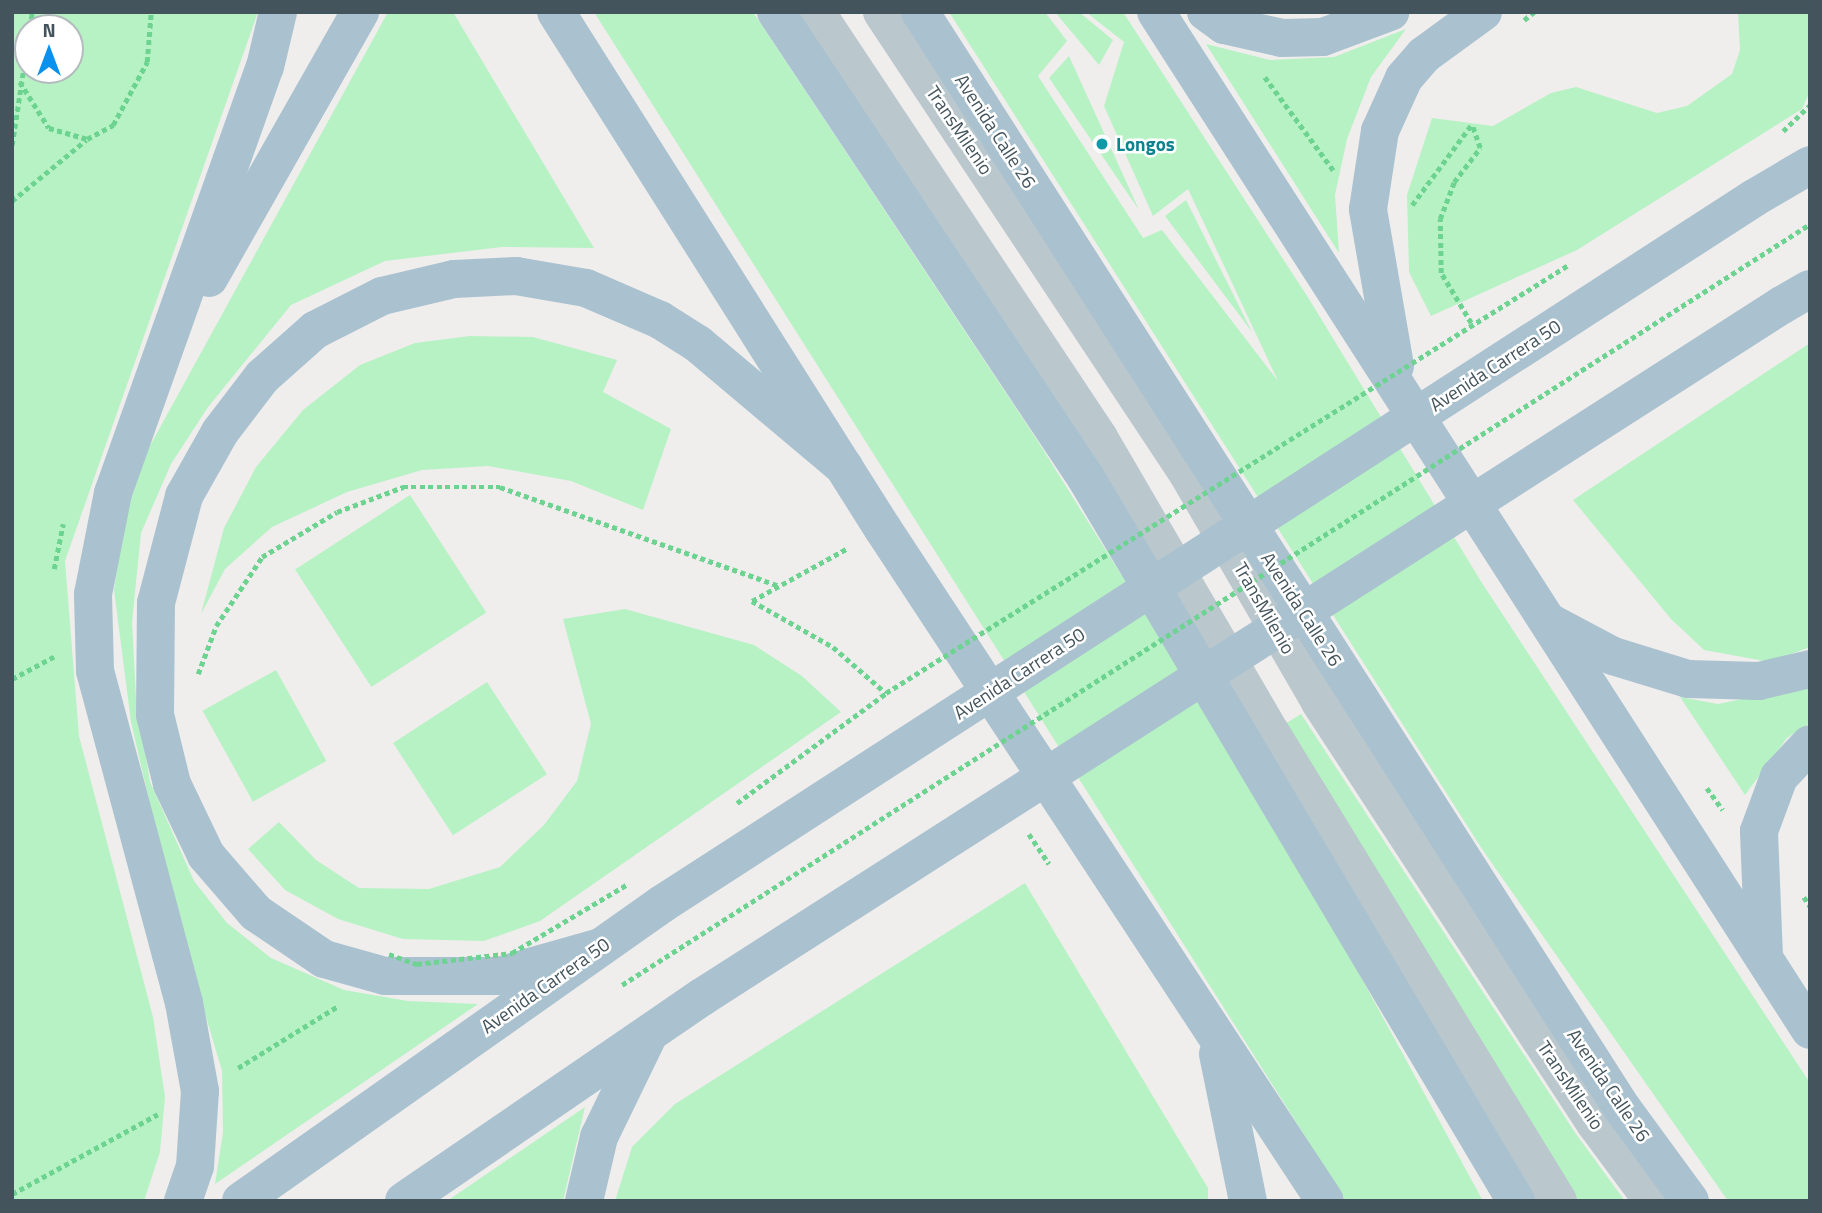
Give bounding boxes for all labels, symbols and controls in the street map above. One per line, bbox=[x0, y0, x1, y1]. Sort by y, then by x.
north arrow bbox=[14, 14, 84, 84]
text: N bbox=[42, 15, 56, 44]
street label: Avenida Calle 26 bbox=[951, 70, 1041, 192]
street label: TransMilenio bbox=[922, 81, 998, 179]
place label: Longos bbox=[1116, 133, 1175, 155]
marker: Longos bbox=[1094, 136, 1110, 152]
street label: Avenida Carrera 50 bbox=[1425, 314, 1565, 416]
street label: Avenida Calle 26 bbox=[1257, 548, 1347, 670]
street label: TransMilenio bbox=[1230, 558, 1300, 658]
street label: Avenida Carrera 50 bbox=[949, 622, 1089, 724]
street label: Avenida Carrera 50 bbox=[476, 932, 614, 1038]
street label: Avenida Calle 26 bbox=[1563, 1024, 1655, 1146]
street label: TransMilenio bbox=[1533, 1036, 1609, 1134]

